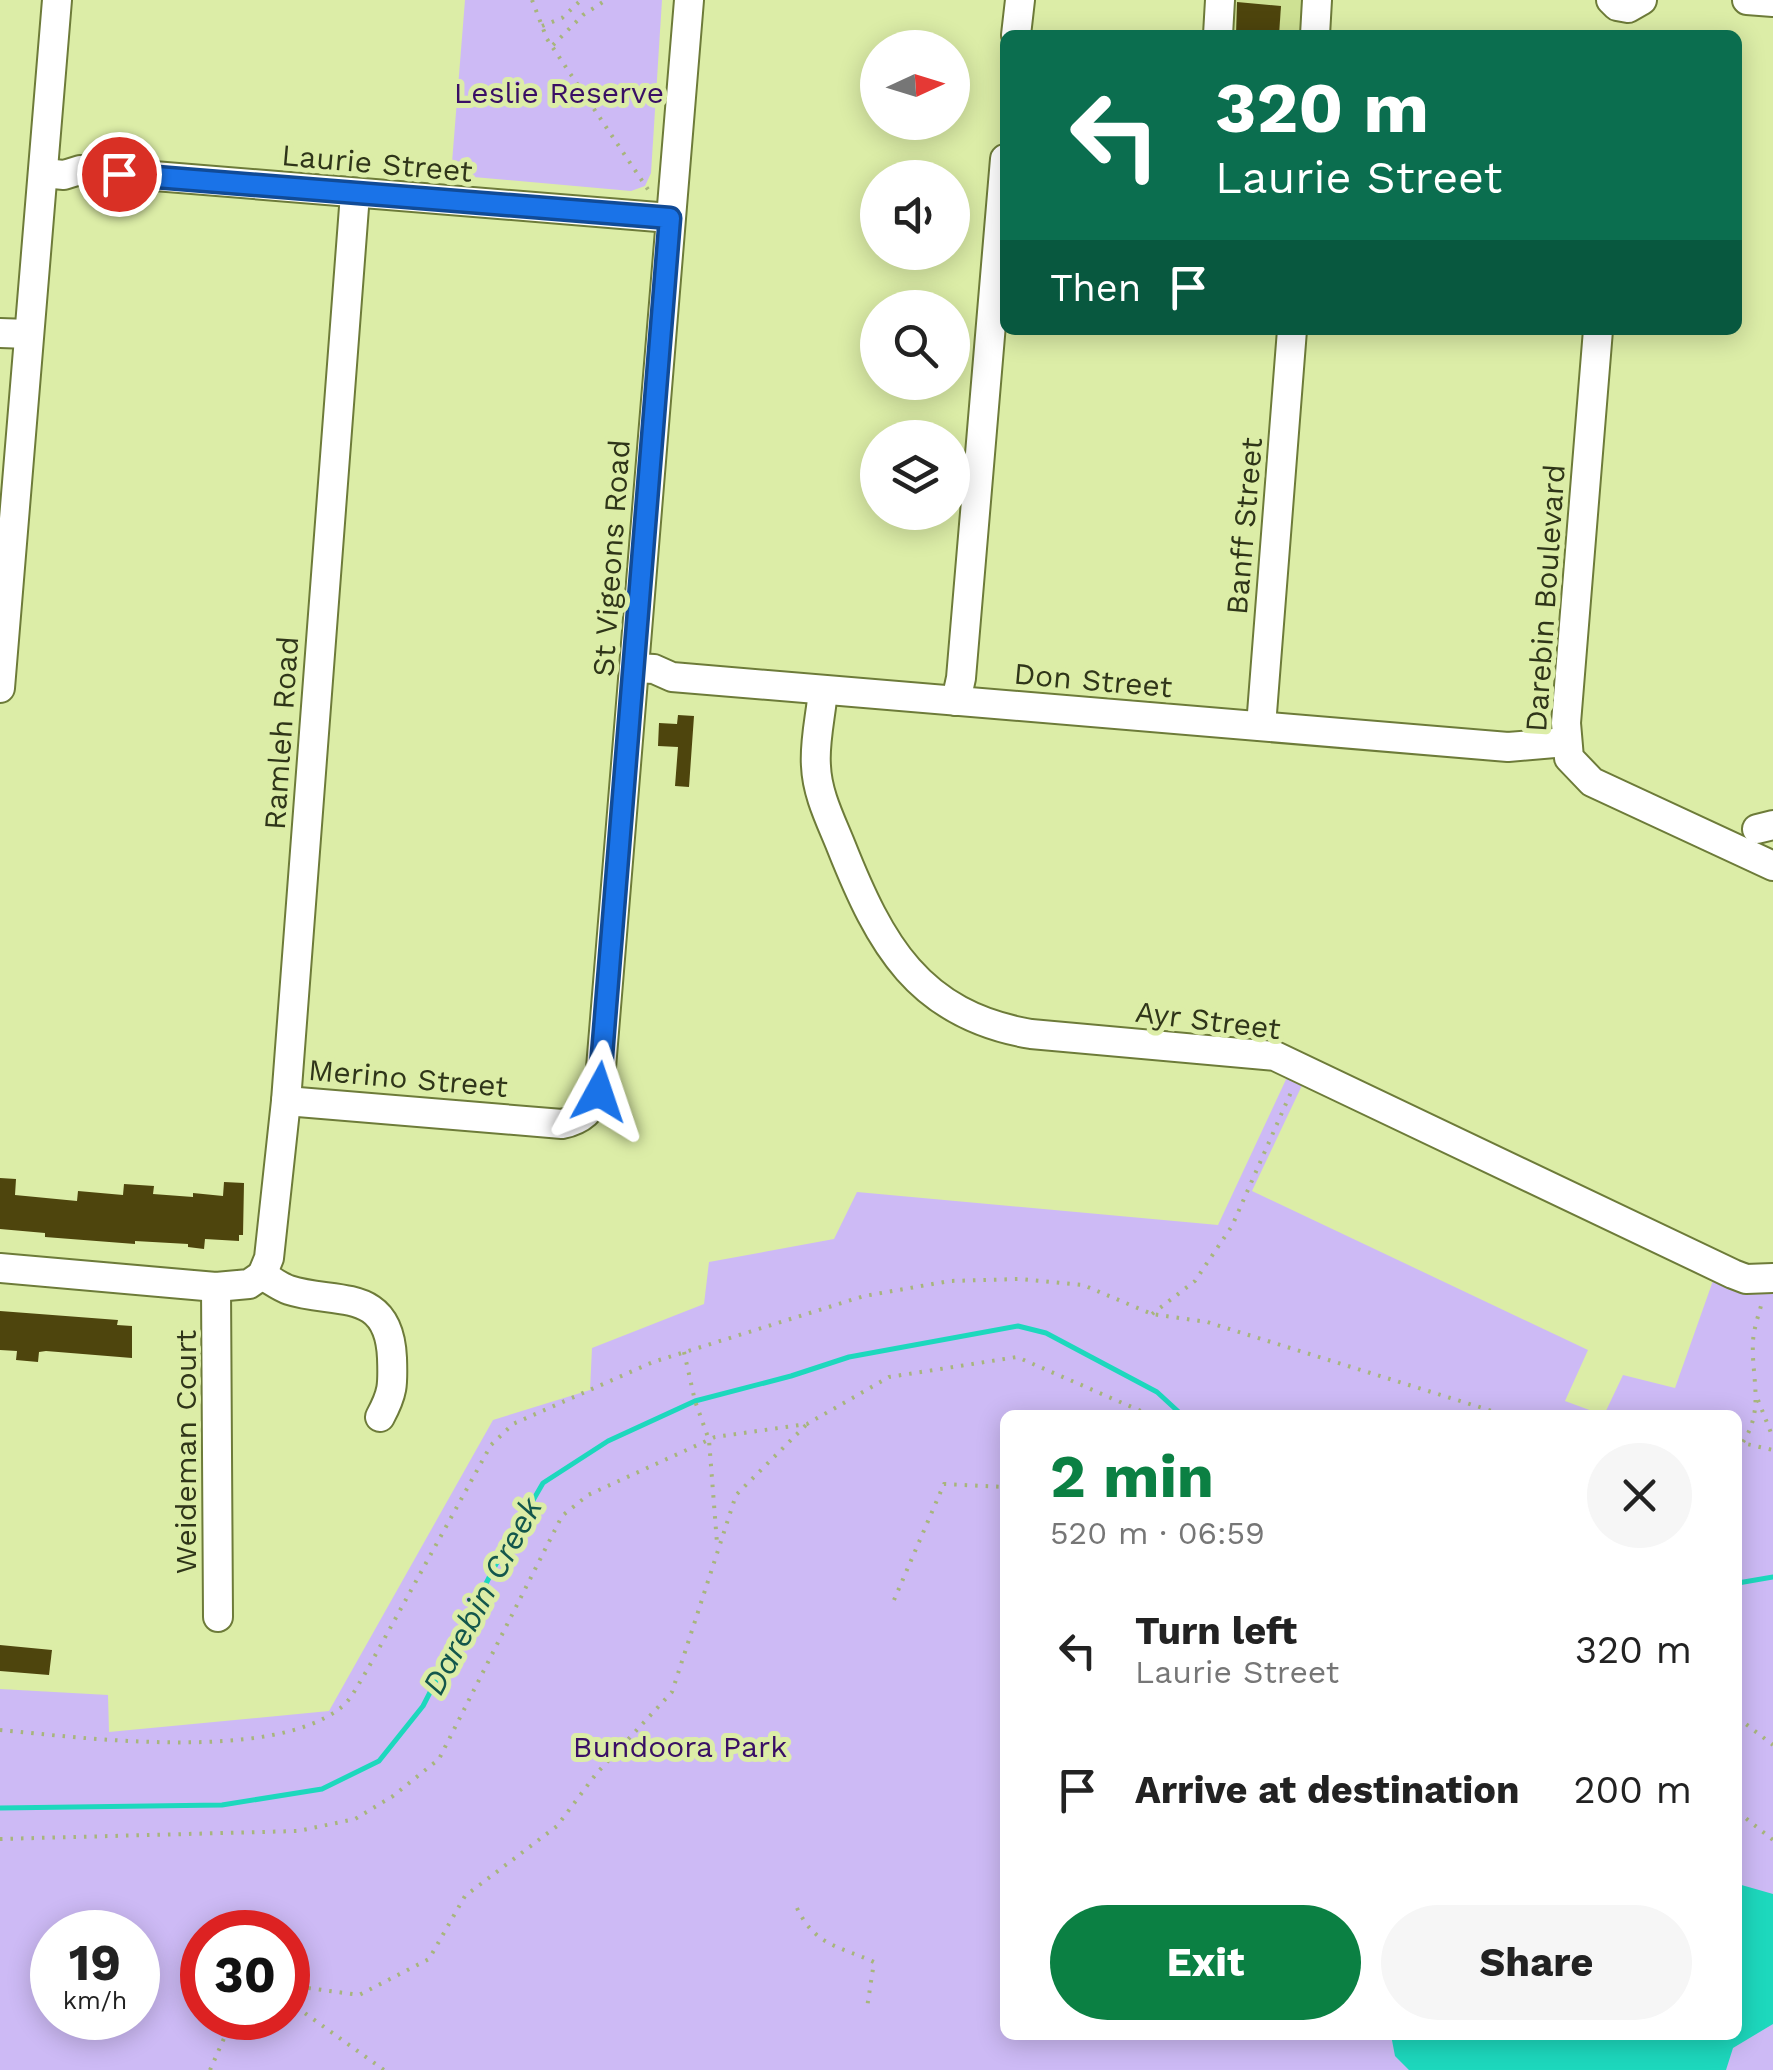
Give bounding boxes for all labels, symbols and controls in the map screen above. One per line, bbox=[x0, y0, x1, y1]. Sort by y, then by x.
north arrow bbox=[860, 30, 970, 140]
map controls bbox=[860, 30, 970, 530]
text: 320 m bbox=[1215, 67, 1429, 149]
icon: left bbox=[1050, 70, 1180, 200]
park label: Leslie Reserve bbox=[454, 75, 664, 110]
pin bbox=[77, 132, 162, 217]
street label: Laurie Street bbox=[280, 137, 474, 189]
icon: arrive bbox=[92, 147, 147, 202]
text: Laurie Street bbox=[1215, 151, 1502, 204]
button: sound bbox=[860, 160, 970, 270]
icon: arrive bbox=[1161, 260, 1216, 315]
text: Then bbox=[1050, 266, 1141, 310]
button: search bbox=[860, 290, 970, 400]
button: layers bbox=[860, 420, 970, 530]
street label: Banff Street bbox=[1219, 435, 1269, 616]
street label: St Vigeons Road bbox=[585, 438, 637, 678]
street label: Darebin Boulevard bbox=[1518, 463, 1572, 733]
street label: Ramleh Road bbox=[257, 635, 305, 831]
street label: Don Street bbox=[1012, 656, 1174, 704]
street label: Ayr Street bbox=[1133, 994, 1283, 1046]
position arrow bbox=[547, 1040, 651, 1144]
street label: Merino Street bbox=[307, 1052, 510, 1104]
street label: Weideman Court bbox=[168, 1329, 203, 1574]
text: 2 min bbox=[1050, 1441, 1214, 1512]
button: close bbox=[1587, 1443, 1692, 1548]
water label: Darebin Creek bbox=[414, 1490, 551, 1701]
text: 520 m · 06:59 bbox=[1050, 1514, 1265, 1552]
text: Turn left bbox=[1135, 1609, 1297, 1653]
icon: left bbox=[1050, 1623, 1105, 1678]
text: 320 m bbox=[1575, 1628, 1692, 1672]
text: Laurie Street bbox=[1135, 1653, 1339, 1691]
park label: Bundoora Park bbox=[573, 1729, 787, 1764]
icon: arrive bbox=[1050, 1763, 1105, 1818]
text: Arrive at destination bbox=[1135, 1768, 1520, 1812]
text: 200 m bbox=[1573, 1768, 1692, 1812]
button: Exit bbox=[1050, 1905, 1361, 2020]
button: Share bbox=[1381, 1905, 1692, 2020]
speed limit sign: 30 bbox=[180, 1910, 310, 2040]
text: 19 bbox=[69, 1933, 121, 1992]
text: km/h bbox=[63, 1986, 127, 2015]

